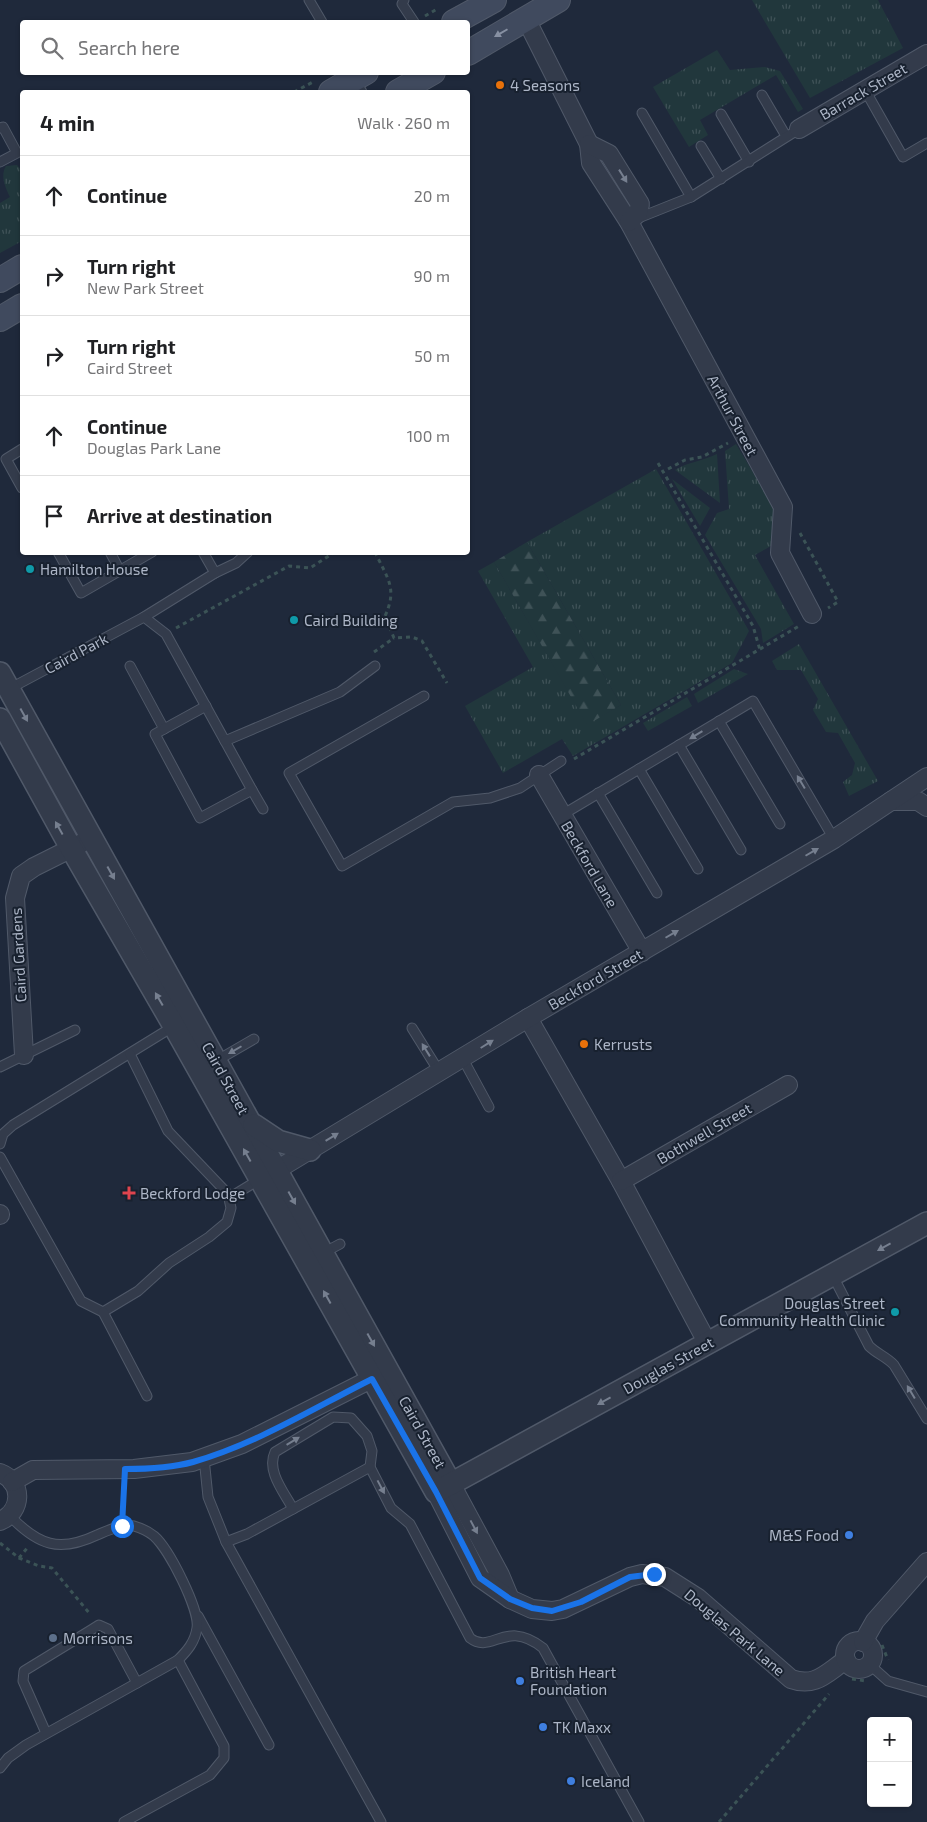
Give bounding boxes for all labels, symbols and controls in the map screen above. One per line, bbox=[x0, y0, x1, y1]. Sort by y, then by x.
search box bbox=[20, 20, 470, 75]
one-way arrow bbox=[495, 29, 508, 38]
icon: search bbox=[38, 34, 66, 62]
text: Search here bbox=[78, 36, 180, 59]
street label: Barrack Street bbox=[816, 59, 910, 123]
place label: 4 Seasons bbox=[510, 76, 580, 94]
marker: 4 Seasons bbox=[494, 79, 506, 91]
text: 4 min bbox=[40, 110, 95, 135]
text: Walk · 260 m bbox=[357, 113, 450, 132]
one-way arrow bbox=[618, 170, 627, 183]
icon: ahead bbox=[40, 182, 68, 210]
text: Continue bbox=[87, 184, 167, 207]
text: 20 m bbox=[414, 186, 450, 205]
text: Turn right bbox=[87, 255, 175, 278]
icon: right bbox=[40, 262, 68, 290]
text: 90 m bbox=[414, 266, 450, 285]
text: New Park Street bbox=[87, 278, 204, 297]
text: Turn right bbox=[87, 335, 175, 358]
icon: right bbox=[40, 342, 68, 370]
text: 50 m bbox=[414, 346, 450, 365]
text: Caird Street bbox=[87, 358, 172, 377]
street label: Arthur Street bbox=[704, 371, 762, 459]
text: Continue bbox=[87, 415, 167, 438]
icon: ahead bbox=[40, 422, 68, 450]
text: 100 m bbox=[407, 426, 450, 445]
text: Douglas Park Lane bbox=[87, 438, 221, 457]
icon: arrive bbox=[40, 502, 68, 530]
text: Arrive at destination bbox=[87, 504, 272, 527]
place label: Hamilton House bbox=[40, 560, 149, 578]
marker: Hamilton House bbox=[24, 563, 36, 575]
place label: Caird Building bbox=[304, 611, 398, 629]
marker: Caird Building bbox=[288, 614, 300, 626]
street label: Caird Park bbox=[41, 629, 111, 677]
one-way arrow bbox=[19, 709, 28, 722]
one-way arrow bbox=[689, 731, 704, 739]
one-way arrow bbox=[796, 776, 805, 789]
street label: Beckford Lane bbox=[558, 818, 622, 910]
one-way arrow bbox=[55, 821, 64, 835]
one-way arrow bbox=[805, 848, 818, 857]
one-way arrow bbox=[107, 865, 115, 880]
street label: Caird Gardens bbox=[7, 907, 29, 1003]
one-way arrow bbox=[665, 930, 678, 939]
street label: Beckford Street bbox=[545, 945, 646, 1013]
one-way arrow bbox=[154, 992, 163, 1005]
place label: Kerrusts bbox=[594, 1035, 652, 1053]
marker: Kerrusts bbox=[578, 1038, 590, 1050]
street label: Caird Street bbox=[199, 1039, 253, 1118]
one-way arrow bbox=[480, 1040, 493, 1049]
one-way arrow bbox=[421, 1044, 431, 1057]
one-way arrow bbox=[228, 1046, 242, 1055]
street label: Bothwell Street bbox=[654, 1099, 755, 1167]
one-way arrow bbox=[326, 1132, 339, 1141]
one-way arrow bbox=[243, 1148, 251, 1163]
place label: Beckford Lodge bbox=[140, 1184, 245, 1202]
marker: Beckford Lodge bbox=[122, 1186, 136, 1200]
one-way arrow bbox=[288, 1191, 297, 1205]
one-way arrow bbox=[877, 1243, 892, 1251]
one-way arrow bbox=[322, 1291, 331, 1304]
place label: Douglas Street Community Health Clinic bbox=[719, 1294, 885, 1329]
marker: Douglas Street Community Health Clinic bbox=[889, 1306, 901, 1318]
one-way arrow bbox=[367, 1333, 376, 1347]
street label: Douglas Street bbox=[620, 1333, 717, 1397]
one-way arrow bbox=[906, 1386, 915, 1399]
street label: Caird Street bbox=[396, 1393, 450, 1472]
one-way arrow bbox=[596, 1397, 611, 1405]
one-way arrow bbox=[286, 1437, 299, 1446]
one-way arrow bbox=[377, 1480, 385, 1495]
route start bbox=[111, 1515, 134, 1538]
one-way arrow bbox=[470, 1520, 478, 1534]
place label: M&S Food bbox=[769, 1526, 839, 1544]
marker: M&S Food bbox=[843, 1529, 855, 1541]
route end bbox=[643, 1563, 666, 1586]
street label: Douglas Park Lane bbox=[681, 1585, 789, 1679]
place label: Morrisons bbox=[63, 1629, 133, 1647]
marker: Morrisons bbox=[47, 1632, 59, 1644]
place label: British Heart Foundation bbox=[530, 1663, 616, 1698]
marker: British Heart Foundation bbox=[514, 1675, 526, 1687]
map controls bbox=[867, 1717, 912, 1807]
button: + bbox=[867, 1717, 912, 1762]
place label: TK Maxx bbox=[553, 1718, 611, 1736]
marker: TK Maxx bbox=[537, 1721, 549, 1733]
button: − bbox=[867, 1762, 912, 1807]
place label: Iceland bbox=[581, 1772, 630, 1790]
marker: Iceland bbox=[565, 1775, 577, 1787]

